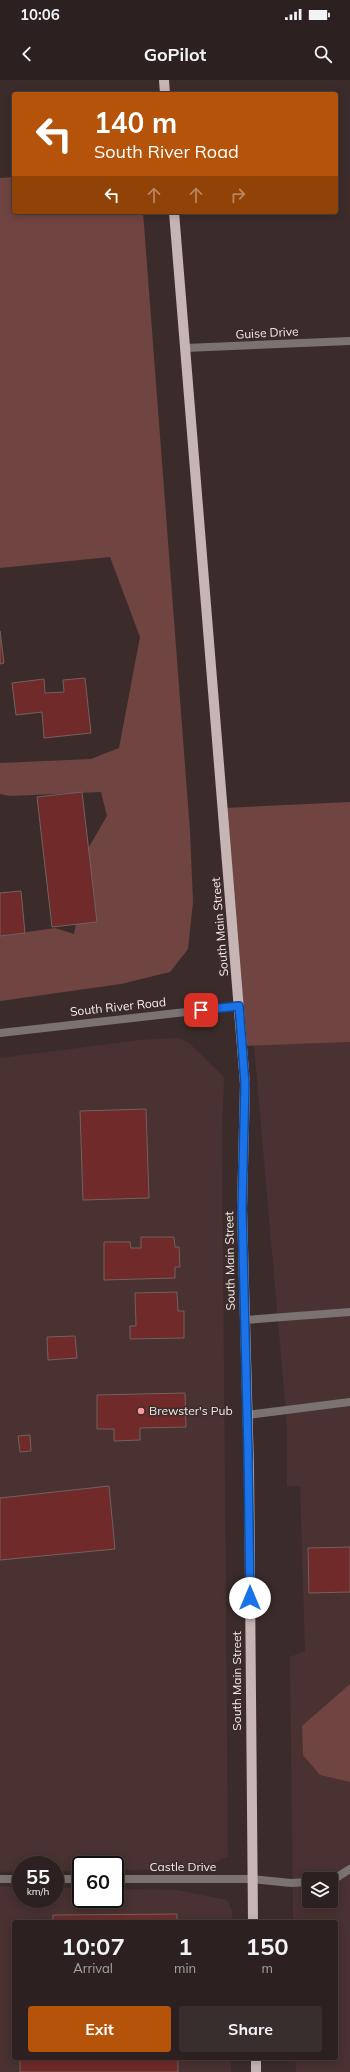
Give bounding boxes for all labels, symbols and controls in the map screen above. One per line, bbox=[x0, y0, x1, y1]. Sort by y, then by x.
text: 10:06 bbox=[20, 5, 60, 24]
icon: back bbox=[16, 43, 38, 65]
text: GoPilot bbox=[144, 43, 206, 66]
icon: search bbox=[312, 43, 334, 65]
text: 140 m bbox=[94, 105, 177, 140]
icon: left bbox=[28, 108, 80, 160]
text: South River Road bbox=[94, 140, 239, 163]
icon: left bbox=[101, 184, 123, 206]
icon: ahead bbox=[143, 184, 165, 206]
icon: ahead bbox=[185, 184, 207, 206]
icon: right bbox=[227, 184, 249, 206]
street label: Guise Drive bbox=[235, 323, 299, 342]
street label: South Main Street bbox=[208, 877, 231, 977]
pin bbox=[184, 993, 218, 1027]
street label: South River Road bbox=[69, 994, 167, 1019]
icon: arrive bbox=[190, 999, 212, 1021]
street label: South Main Street bbox=[221, 1211, 238, 1311]
place label: Brewster's Pub bbox=[149, 1403, 233, 1418]
marker: Brewster's Pub bbox=[136, 1406, 146, 1416]
position arrow bbox=[229, 1577, 271, 1619]
street label: South Main Street bbox=[229, 1631, 244, 1731]
speed limit sign: 60 bbox=[72, 1856, 124, 1908]
street label: Castle Drive bbox=[150, 1859, 216, 1874]
text: 55 bbox=[26, 1864, 50, 1889]
map controls bbox=[302, 1872, 338, 1908]
button: layers bbox=[302, 1872, 338, 1908]
text: km/h bbox=[27, 1885, 49, 1898]
text: 10:07 bbox=[61, 1931, 125, 1961]
text: 1 bbox=[178, 1931, 192, 1961]
text: 150 bbox=[246, 1931, 289, 1961]
text: Arrival bbox=[73, 1960, 113, 1976]
text: min bbox=[174, 1960, 196, 1976]
text: m bbox=[261, 1960, 273, 1976]
button: Exit bbox=[28, 2006, 171, 2052]
button: Share bbox=[179, 2006, 322, 2052]

